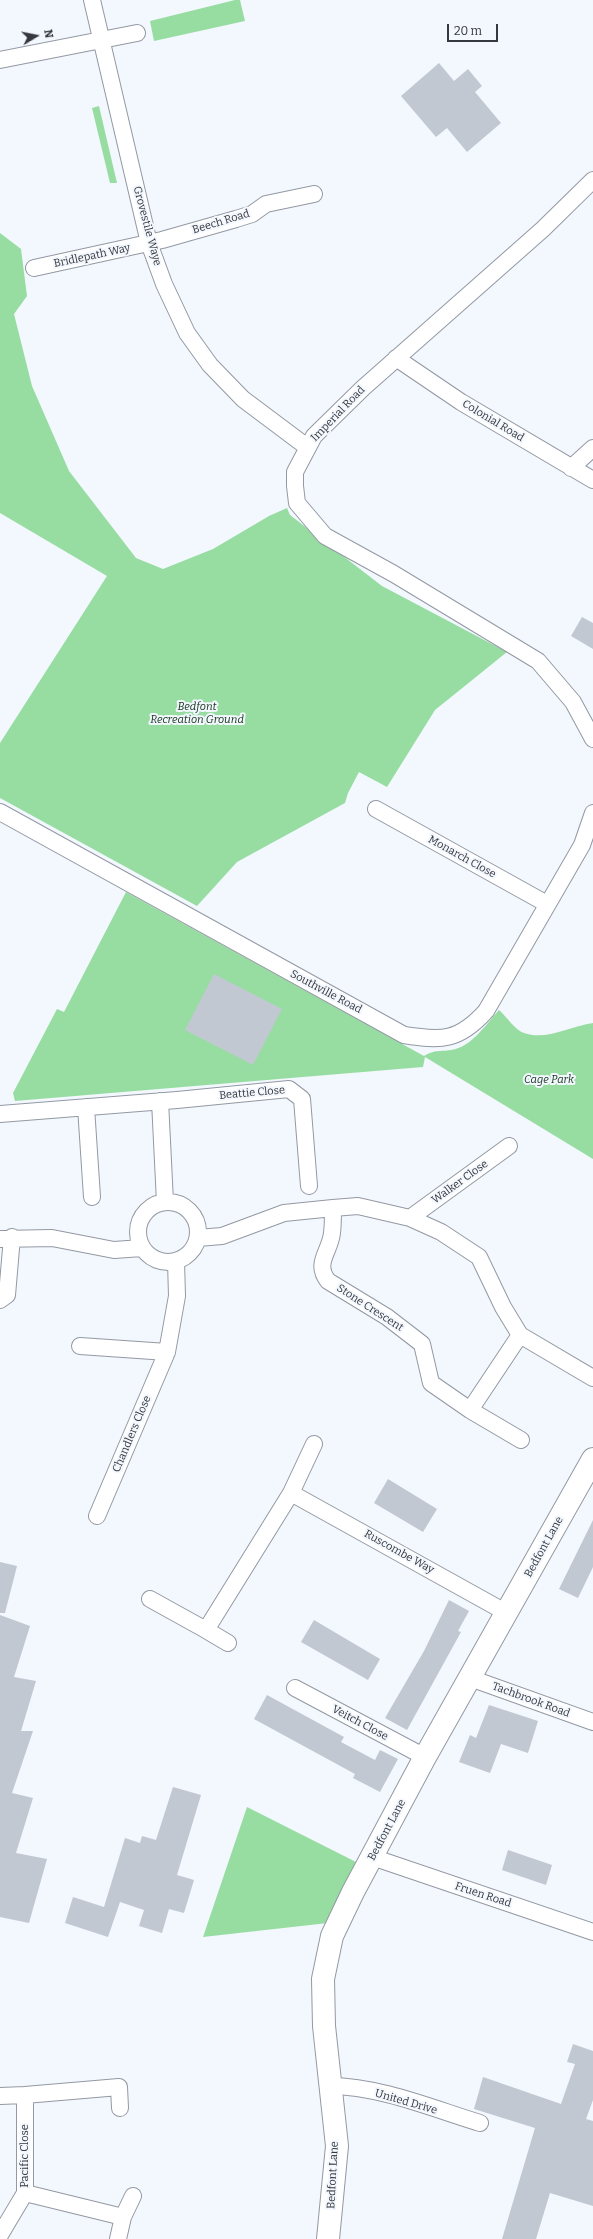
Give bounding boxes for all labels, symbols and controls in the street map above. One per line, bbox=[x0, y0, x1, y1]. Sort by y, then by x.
north arrow bbox=[16, 16, 56, 56]
scale bar bbox=[449, 16, 500, 42]
text: 20 m bbox=[454, 24, 482, 38]
text: N bbox=[41, 29, 55, 39]
street label: Grovestile Waye bbox=[130, 185, 164, 267]
street label: Beech Road bbox=[191, 207, 251, 237]
street label: Bridlepath Way bbox=[53, 241, 131, 271]
street label: Imperial Road bbox=[308, 384, 368, 444]
street label: Colonial Road bbox=[460, 397, 526, 445]
park label: Bedfont Recreation Ground bbox=[150, 700, 244, 726]
street label: Monarch Close bbox=[426, 833, 498, 881]
street label: Southville Road bbox=[288, 968, 364, 1016]
park label: Cage Park bbox=[524, 1073, 574, 1087]
street label: Beattie Close bbox=[219, 1084, 285, 1102]
street label: Walker Close bbox=[429, 1157, 491, 1207]
street label: Stone Crescent bbox=[334, 1282, 406, 1334]
street label: Chandlers Close bbox=[110, 1394, 154, 1474]
street label: Bedfont Lane bbox=[522, 1514, 566, 1580]
street label: Ruscombe Way bbox=[362, 1527, 436, 1577]
street label: Tachbrook Road bbox=[490, 1680, 572, 1720]
street label: Veitch Close bbox=[330, 1703, 390, 1743]
street label: Bedfont Lane bbox=[365, 1797, 409, 1863]
street label: Fruen Road bbox=[453, 1880, 513, 1910]
street label: United Drive bbox=[373, 2087, 439, 2117]
street label: Pacific Close bbox=[18, 2124, 32, 2188]
street label: Bedfont Lane bbox=[325, 2141, 341, 2209]

